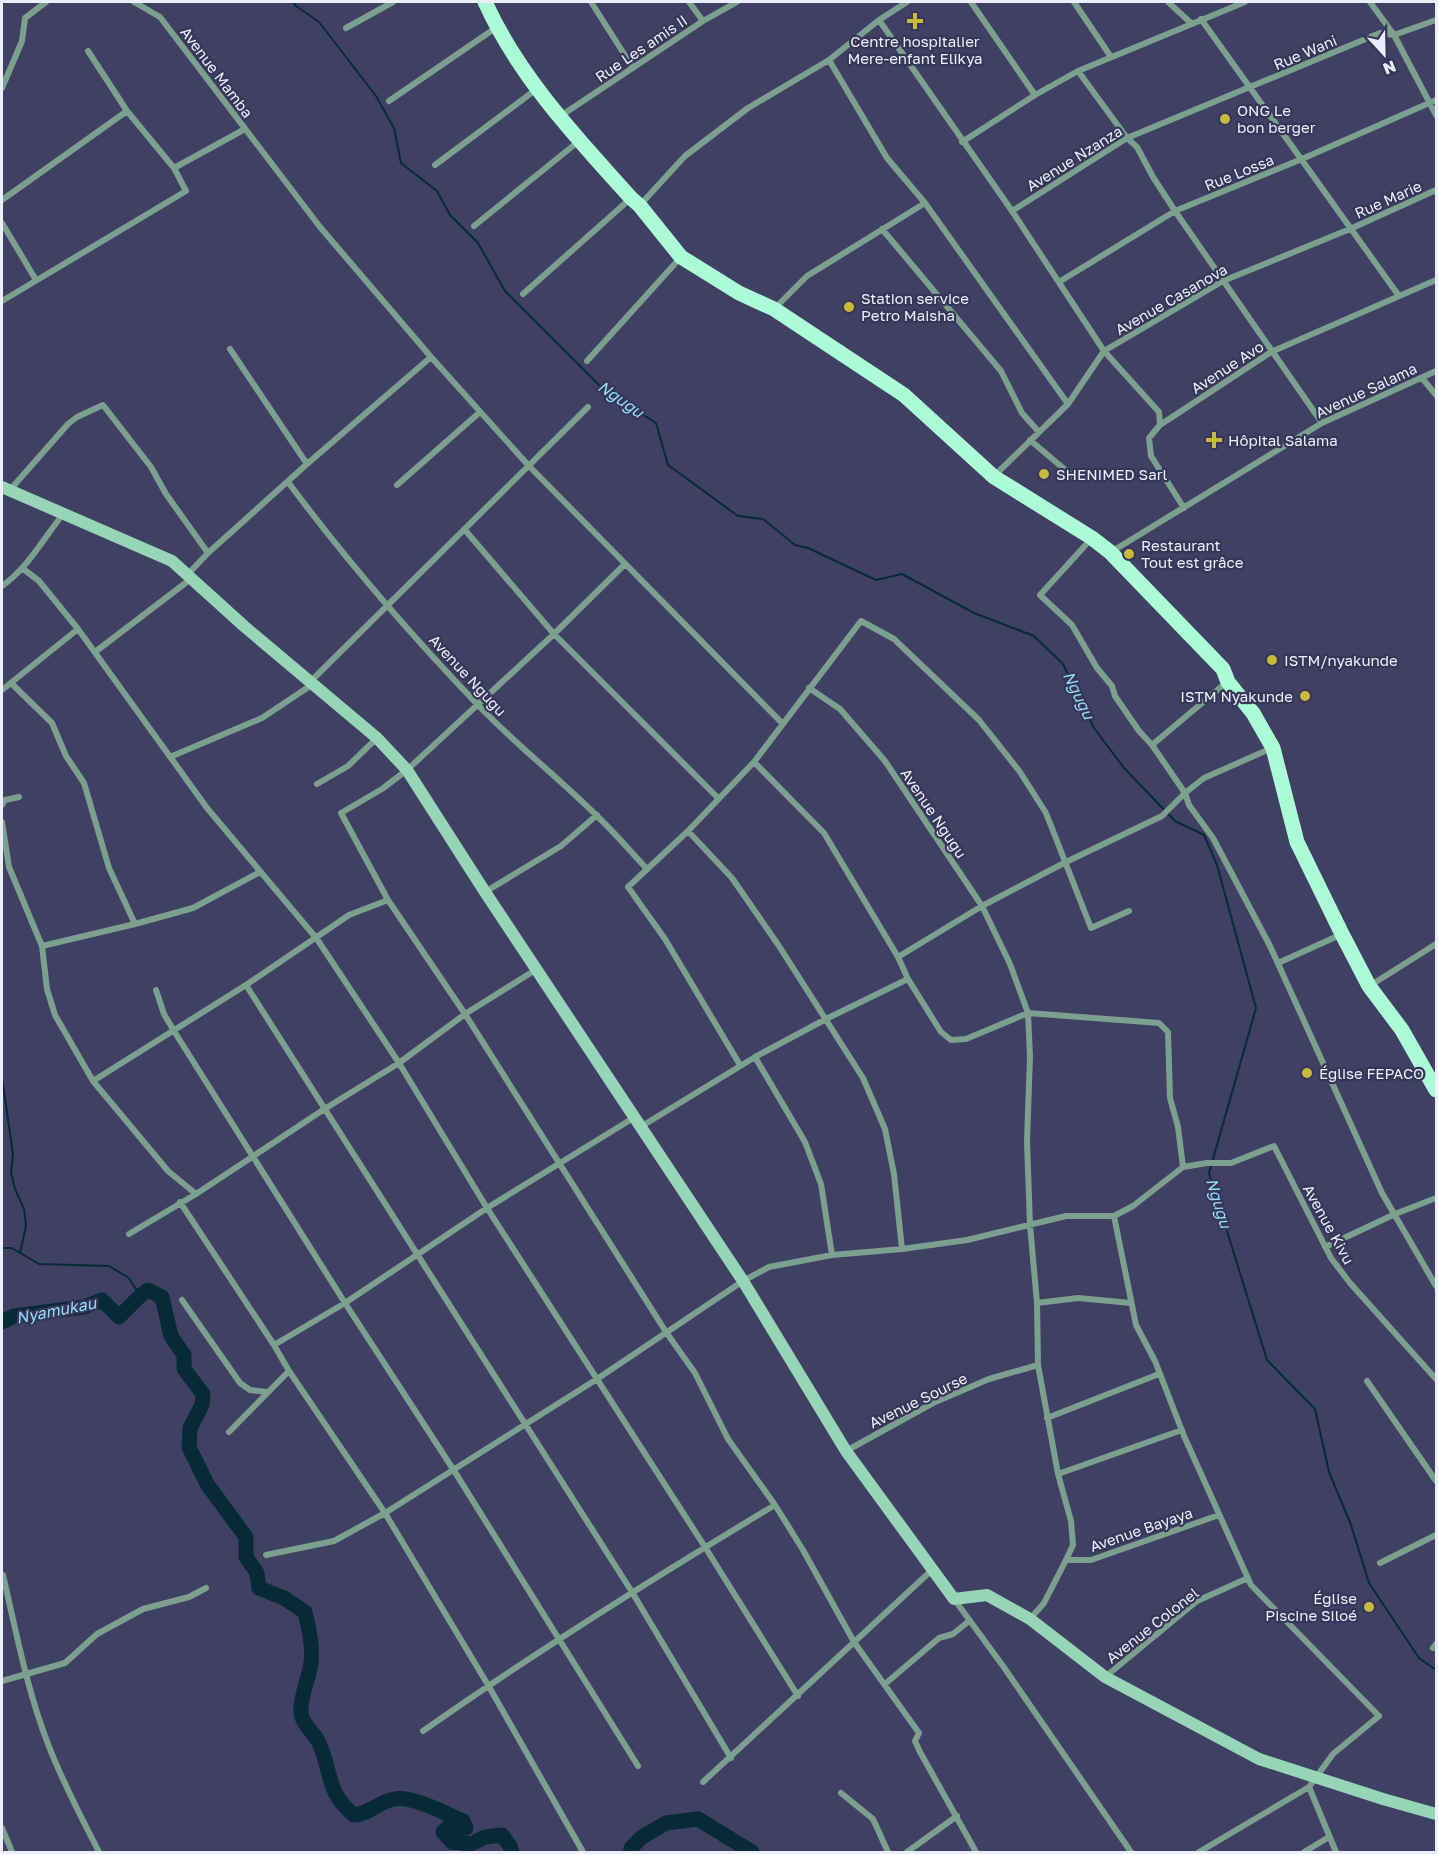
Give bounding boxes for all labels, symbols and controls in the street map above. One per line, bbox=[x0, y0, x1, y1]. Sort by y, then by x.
street label: Rue Les amis II bbox=[592, 11, 690, 85]
marker: Centre hospitalier Mere-enfant Elikya bbox=[906, 12, 924, 30]
street label: Avenue Mamba bbox=[177, 23, 257, 121]
north arrow bbox=[1354, 24, 1414, 84]
street label: Rue Wani bbox=[1271, 31, 1339, 73]
place label: Centre hospitalier Mere-enfant Elikya bbox=[847, 32, 983, 67]
text: N bbox=[1380, 56, 1399, 79]
place label: ONG Le bon berger bbox=[1237, 101, 1316, 136]
marker: ONG Le bon berger bbox=[1218, 112, 1232, 126]
street label: Avenue Nzanza bbox=[1023, 121, 1125, 195]
street label: Rue Lossa bbox=[1202, 150, 1276, 194]
street label: Rue Marie bbox=[1352, 176, 1425, 222]
street label: Avenue Casanova bbox=[1112, 260, 1230, 338]
place label: Station service Petro Maisha bbox=[861, 289, 969, 324]
marker: Station service Petro Maisha bbox=[842, 300, 856, 314]
street label: Avenue Avo bbox=[1187, 337, 1267, 397]
street label: Avenue Salama bbox=[1312, 359, 1420, 421]
water label: Ngugu bbox=[594, 376, 649, 423]
marker: Hôpital Salama bbox=[1205, 431, 1223, 449]
place label: Hôpital Salama bbox=[1228, 431, 1338, 449]
place label: SHENIMED Sarl bbox=[1056, 465, 1167, 483]
marker: SHENIMED Sarl bbox=[1037, 467, 1051, 481]
place label: Restaurant Tout est grâce bbox=[1141, 536, 1244, 571]
marker: Restaurant Tout est grâce bbox=[1122, 547, 1136, 561]
street label: Avenue Ngugu bbox=[426, 631, 510, 719]
place label: ISTM/nyakunde bbox=[1284, 651, 1398, 669]
marker: ISTM/nyakunde bbox=[1265, 653, 1279, 667]
water label: Ngugu bbox=[1059, 668, 1100, 724]
place label: ISTM Nyakunde bbox=[1180, 687, 1293, 705]
marker: ISTM Nyakunde bbox=[1298, 689, 1312, 703]
street label: Avenue Ngugu bbox=[897, 765, 971, 861]
place label: Église FEPACO bbox=[1319, 1064, 1424, 1082]
marker: Église FEPACO bbox=[1300, 1066, 1314, 1080]
water label: Ngugu bbox=[1202, 1176, 1236, 1232]
street label: Avenue Kivu bbox=[1300, 1181, 1358, 1267]
water label: Nyamukau bbox=[14, 1292, 99, 1328]
street label: Avenue Sourse bbox=[866, 1368, 970, 1432]
street label: Avenue Bayaya bbox=[1087, 1503, 1195, 1555]
street label: Avenue Colonel bbox=[1102, 1583, 1202, 1667]
place label: Église Piscine Siloé bbox=[1265, 1589, 1357, 1624]
marker: Église Piscine Siloé bbox=[1362, 1600, 1376, 1614]

